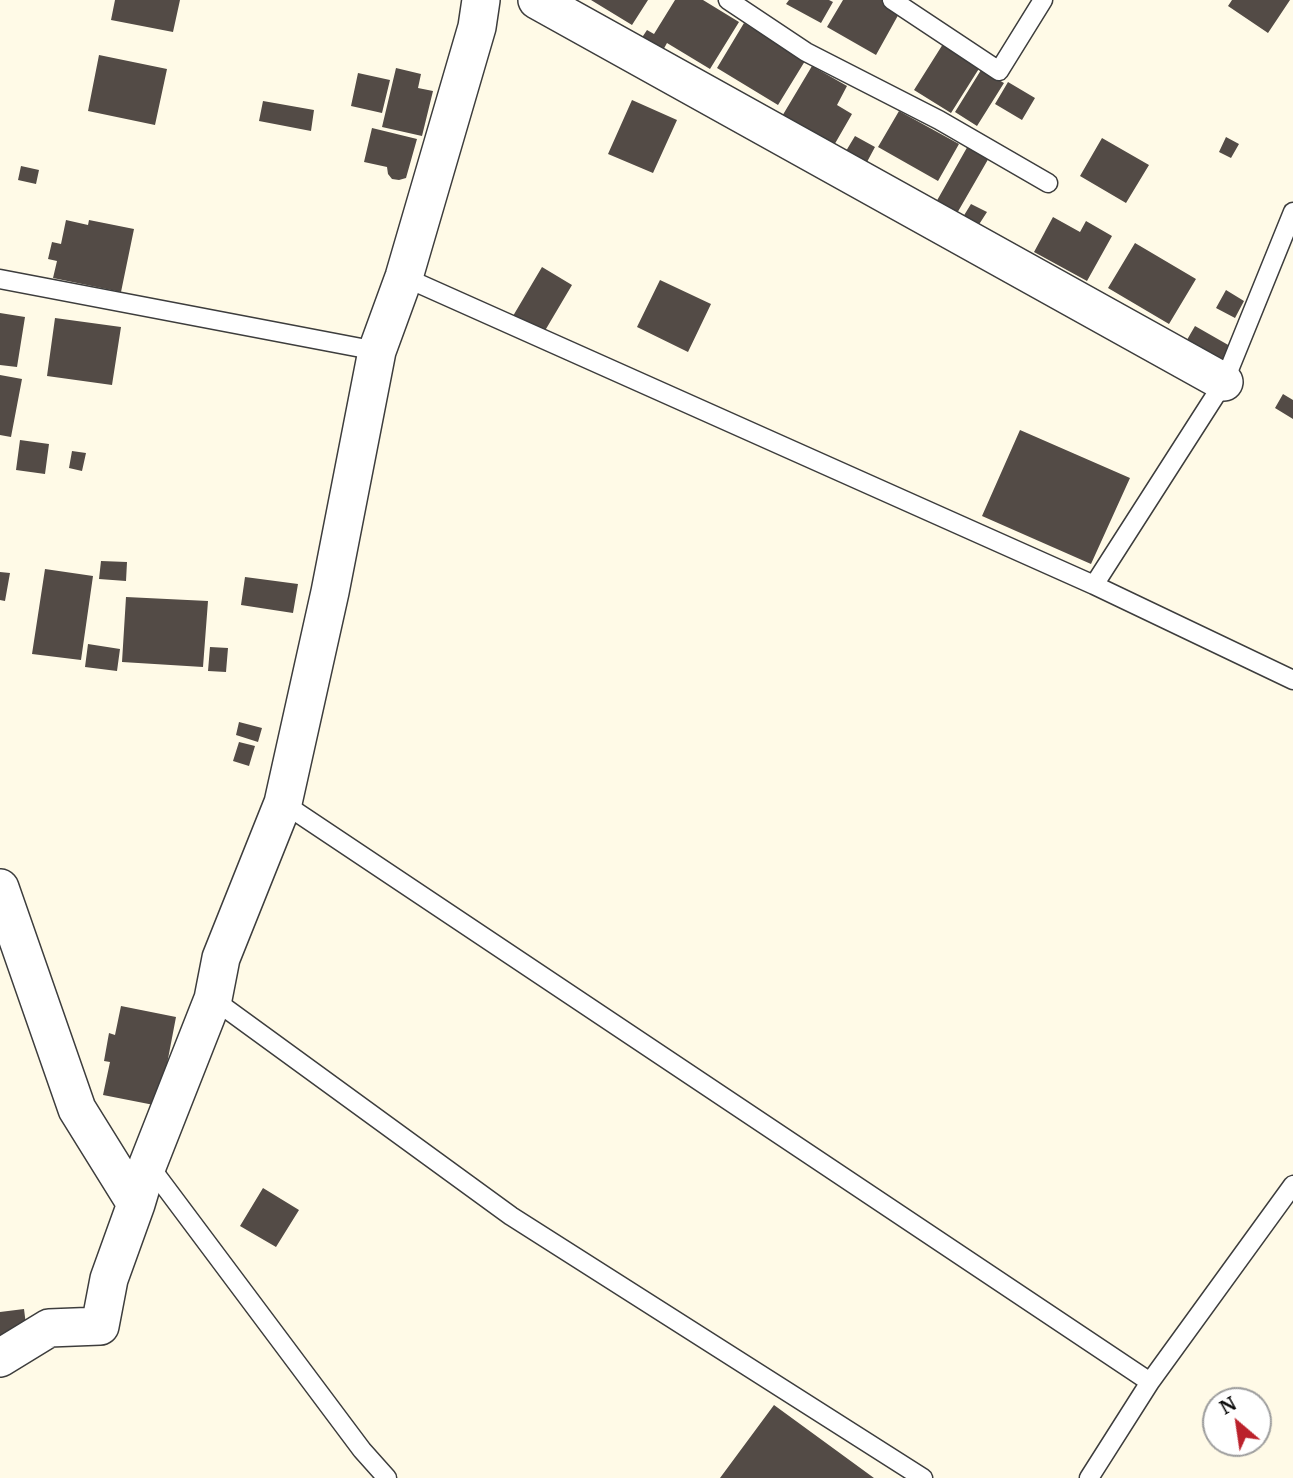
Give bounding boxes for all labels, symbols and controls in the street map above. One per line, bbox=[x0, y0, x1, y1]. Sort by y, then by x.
north arrow bbox=[1202, 1387, 1272, 1457]
text: N bbox=[1215, 1391, 1240, 1420]

